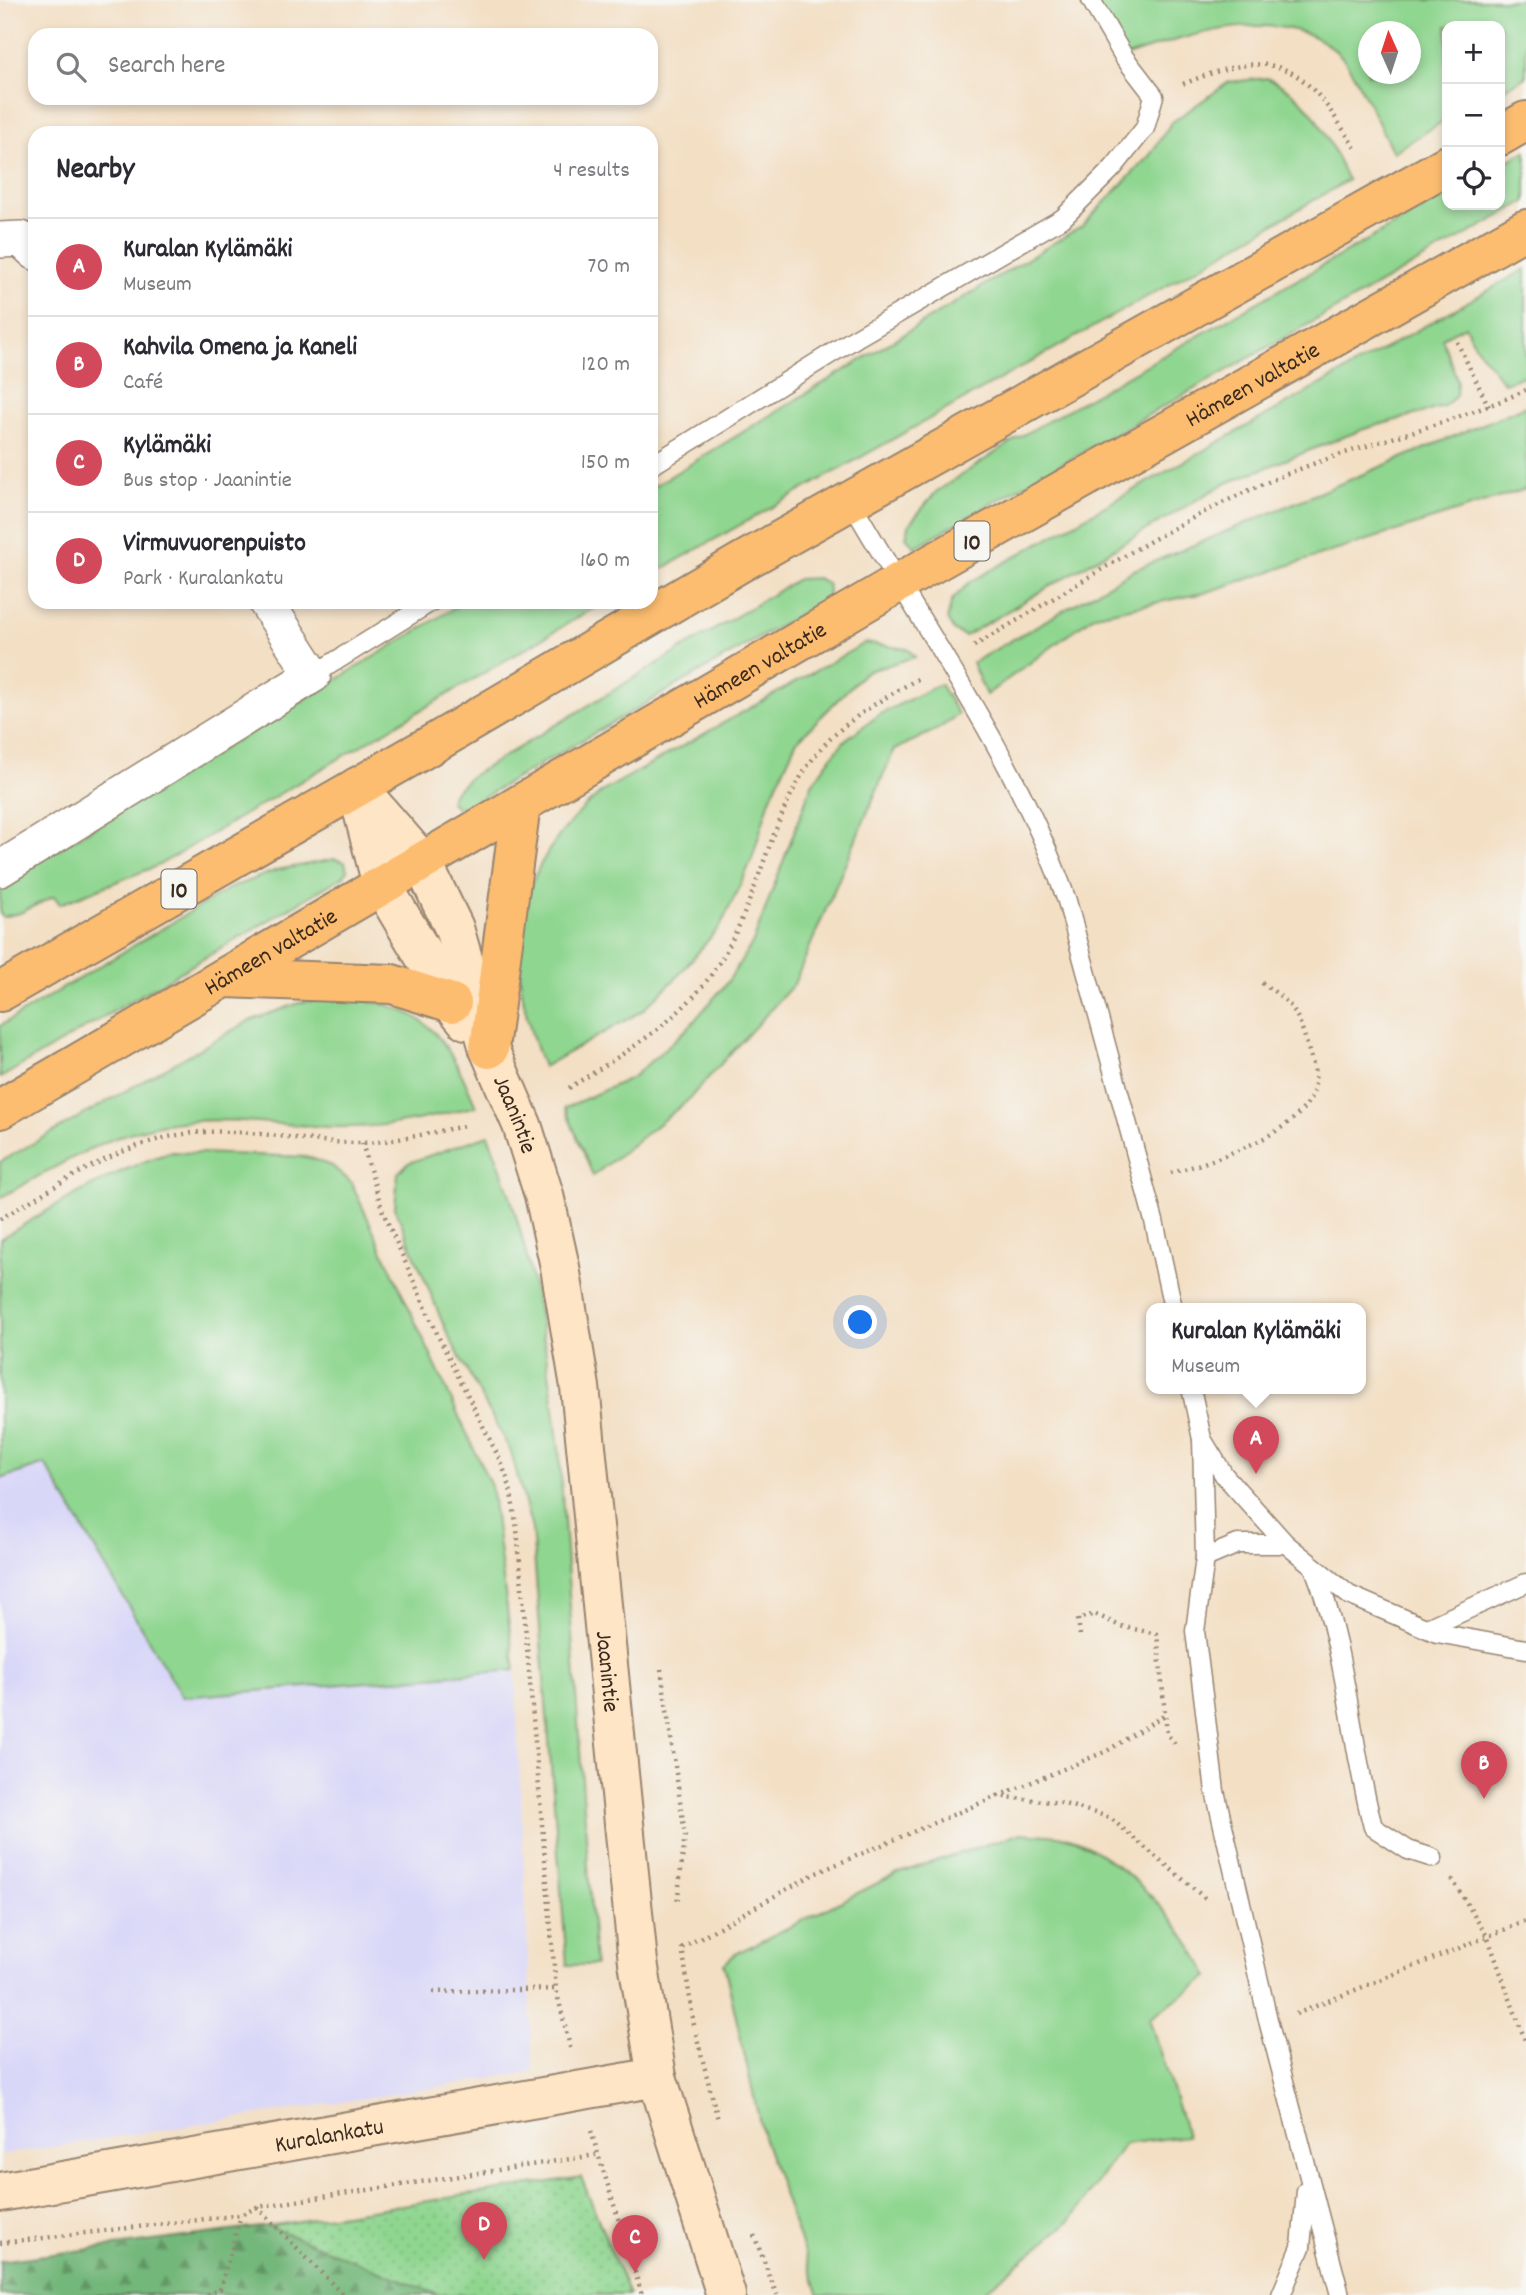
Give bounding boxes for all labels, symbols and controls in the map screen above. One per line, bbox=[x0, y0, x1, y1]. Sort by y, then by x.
north arrow bbox=[1358, 21, 1421, 84]
map controls bbox=[1442, 21, 1505, 210]
button: + bbox=[1442, 21, 1505, 84]
search box bbox=[28, 28, 658, 105]
icon: search bbox=[52, 48, 90, 86]
text: Search here bbox=[108, 48, 226, 85]
button: − bbox=[1442, 84, 1505, 147]
button: locate bbox=[1442, 147, 1505, 210]
text: Nearby bbox=[56, 150, 134, 193]
text: 4 results bbox=[553, 155, 630, 188]
text: Kuralan Kylämäki bbox=[123, 232, 292, 269]
text: A bbox=[73, 251, 85, 284]
text: 70 m bbox=[588, 251, 630, 284]
text: Museum bbox=[123, 269, 192, 302]
text: Kahvila Omena ja Kaneli bbox=[123, 330, 357, 367]
street label: Hämeen valtatie bbox=[1180, 335, 1327, 438]
text: B bbox=[74, 349, 84, 382]
text: 120 m bbox=[581, 349, 630, 382]
text: Café bbox=[123, 367, 163, 400]
text: Kylämäki bbox=[123, 428, 211, 465]
text: C bbox=[73, 447, 85, 480]
text: 150 m bbox=[581, 447, 630, 480]
text: Bus stop · Jaanintie bbox=[123, 465, 292, 498]
road number: 10 bbox=[954, 522, 990, 561]
text: Virmuvuorenpuisto bbox=[123, 526, 306, 563]
text: D bbox=[73, 545, 85, 578]
text: 160 m bbox=[580, 545, 630, 578]
text: Park · Kuralankatu bbox=[123, 563, 283, 596]
street label: Hämeen valtatie bbox=[688, 614, 834, 719]
road number: 10 bbox=[162, 870, 196, 908]
street label: Hämeen valtatie bbox=[199, 901, 345, 1006]
street label: Jaanintie bbox=[482, 1071, 544, 1158]
popup bbox=[1146, 1303, 1366, 1394]
your location bbox=[843, 1305, 877, 1339]
text: Kuralan Kylämäki bbox=[1171, 1314, 1341, 1351]
text: Museum bbox=[1171, 1351, 1240, 1384]
pin: A bbox=[1233, 1416, 1279, 1474]
street label: Jaanintie bbox=[585, 1629, 627, 1714]
pin: B bbox=[1461, 1741, 1507, 1799]
street label: Kuralankatu bbox=[272, 2111, 387, 2164]
pin: D bbox=[461, 2202, 507, 2260]
pin: C bbox=[612, 2215, 658, 2273]

